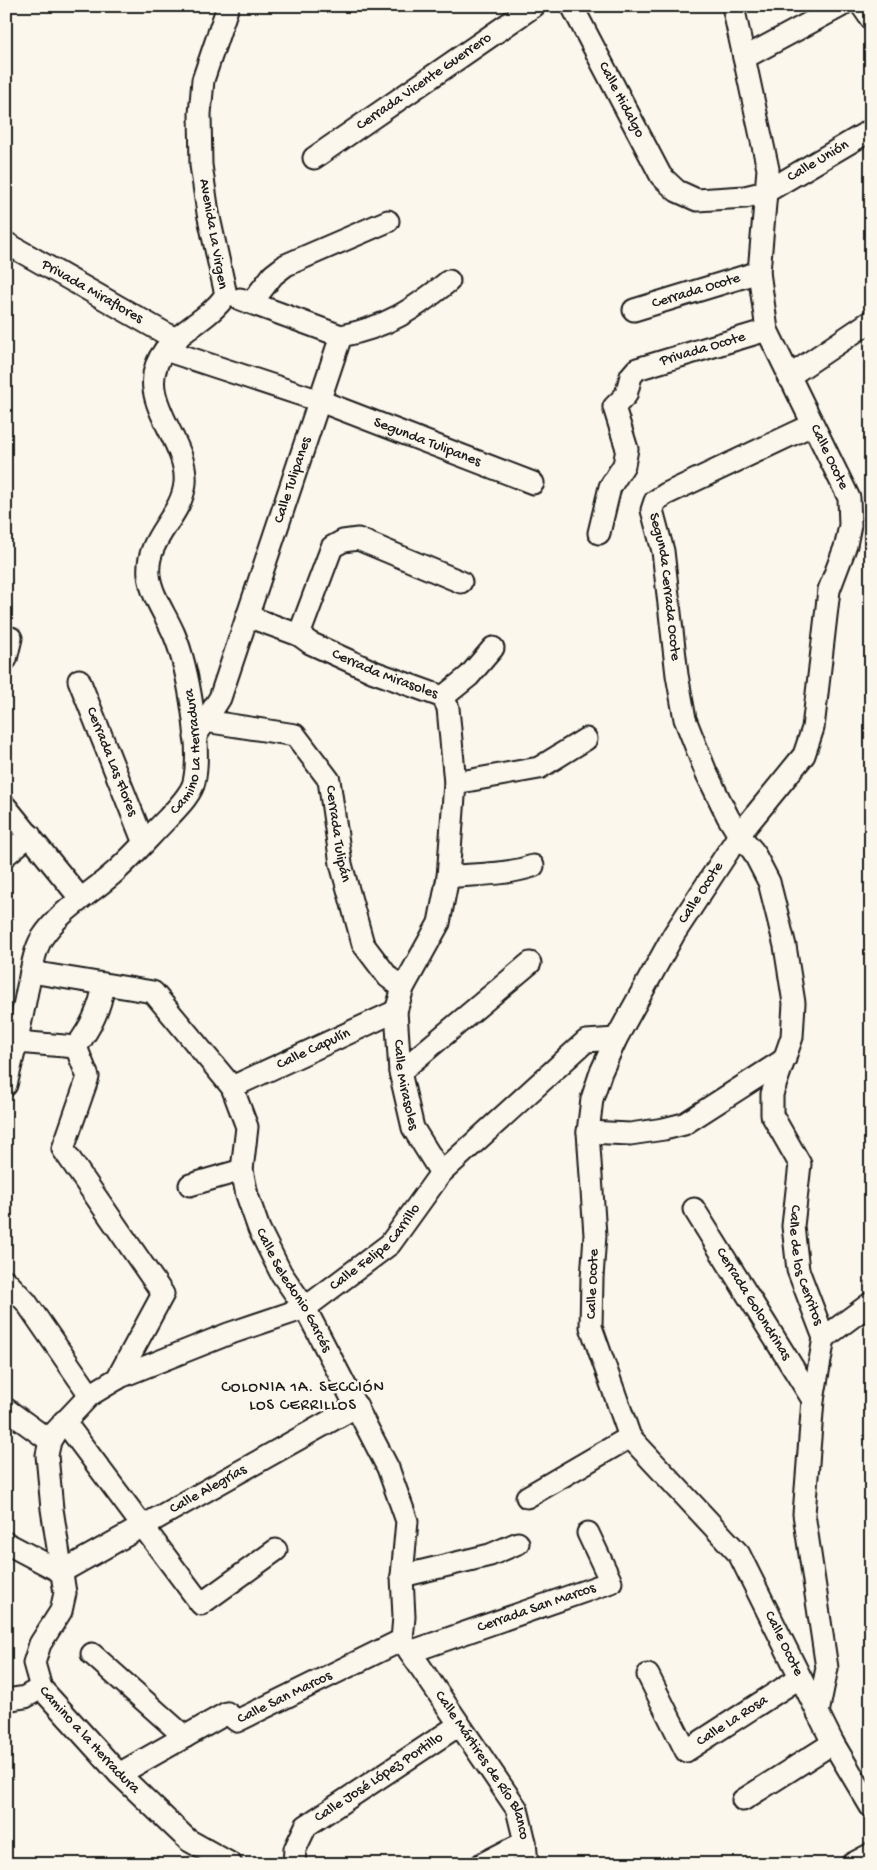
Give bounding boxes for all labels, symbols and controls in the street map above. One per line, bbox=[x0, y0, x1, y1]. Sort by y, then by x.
street label: Cerrada Vicente Guerrero bbox=[353, 29, 495, 135]
street label: Calle Hidalgo bbox=[594, 59, 648, 141]
street label: Calle Unión bbox=[784, 136, 852, 186]
street label: Avenida La Virgen bbox=[194, 177, 232, 291]
street label: Privada Miraflores bbox=[37, 255, 147, 328]
street label: Cerrada Ocote bbox=[650, 269, 743, 313]
street label: Privada Ocote bbox=[657, 328, 748, 371]
street label: Segunda Tulipanes bbox=[371, 413, 484, 471]
street label: Calle Ocote bbox=[806, 422, 853, 493]
street label: Calle Tulipanes bbox=[270, 434, 316, 526]
street label: Segunda Cerrada Ocote bbox=[644, 511, 684, 662]
street label: Cerrada Mirasoles bbox=[329, 645, 441, 704]
street label: Camino La Herradura bbox=[166, 687, 205, 819]
street label: Cerrada Las Flores bbox=[82, 705, 142, 819]
street label: Cerrada Tulipán bbox=[321, 784, 355, 884]
street label: Calle Ocote bbox=[674, 858, 728, 927]
street label: Calle Capulín bbox=[274, 1024, 353, 1074]
street label: Calle Mirasoles bbox=[389, 1039, 422, 1132]
street label: Calle Felipe Carrillo bbox=[326, 1200, 425, 1295]
street label: Calle de los Cerritos bbox=[784, 1204, 827, 1328]
street label: Calle Seledonio Garcés bbox=[251, 1225, 336, 1356]
street label: Cerrada Golondrinas bbox=[711, 1244, 795, 1364]
street label: Calle Ocote bbox=[583, 1248, 603, 1319]
district label: COLONIA 1A. SECCIÓN LOS CERRILLOS bbox=[221, 1379, 385, 1416]
street label: Calle Alegrías bbox=[167, 1460, 250, 1518]
street label: Cerrada San Marcos bbox=[475, 1579, 599, 1637]
street label: Calle Ocote bbox=[760, 1608, 807, 1679]
street label: Calle San Marcos bbox=[235, 1667, 335, 1728]
street label: Camino a la Herradura bbox=[35, 1682, 144, 1798]
street label: Calle Mártires de Río Blanco bbox=[430, 1688, 533, 1842]
street label: Calle La Rosa bbox=[693, 1691, 772, 1751]
street label: Calle José López Portillo bbox=[311, 1729, 447, 1827]

